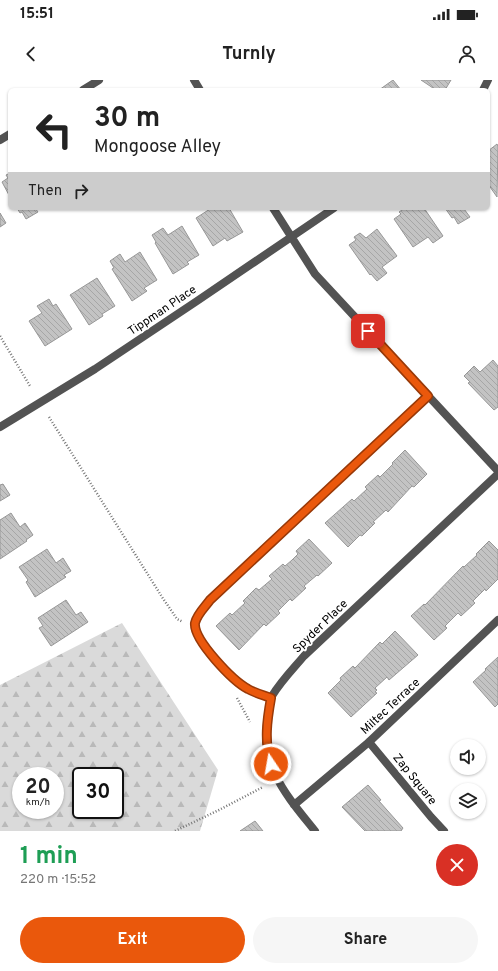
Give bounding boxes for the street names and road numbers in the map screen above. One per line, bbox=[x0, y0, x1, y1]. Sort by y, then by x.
street label: Tippman Place bbox=[125, 282, 200, 340]
street label: Spyder Place bbox=[290, 596, 352, 657]
street label: Miltec Terrace bbox=[357, 675, 424, 738]
street label: Zap Square bbox=[389, 751, 440, 809]

